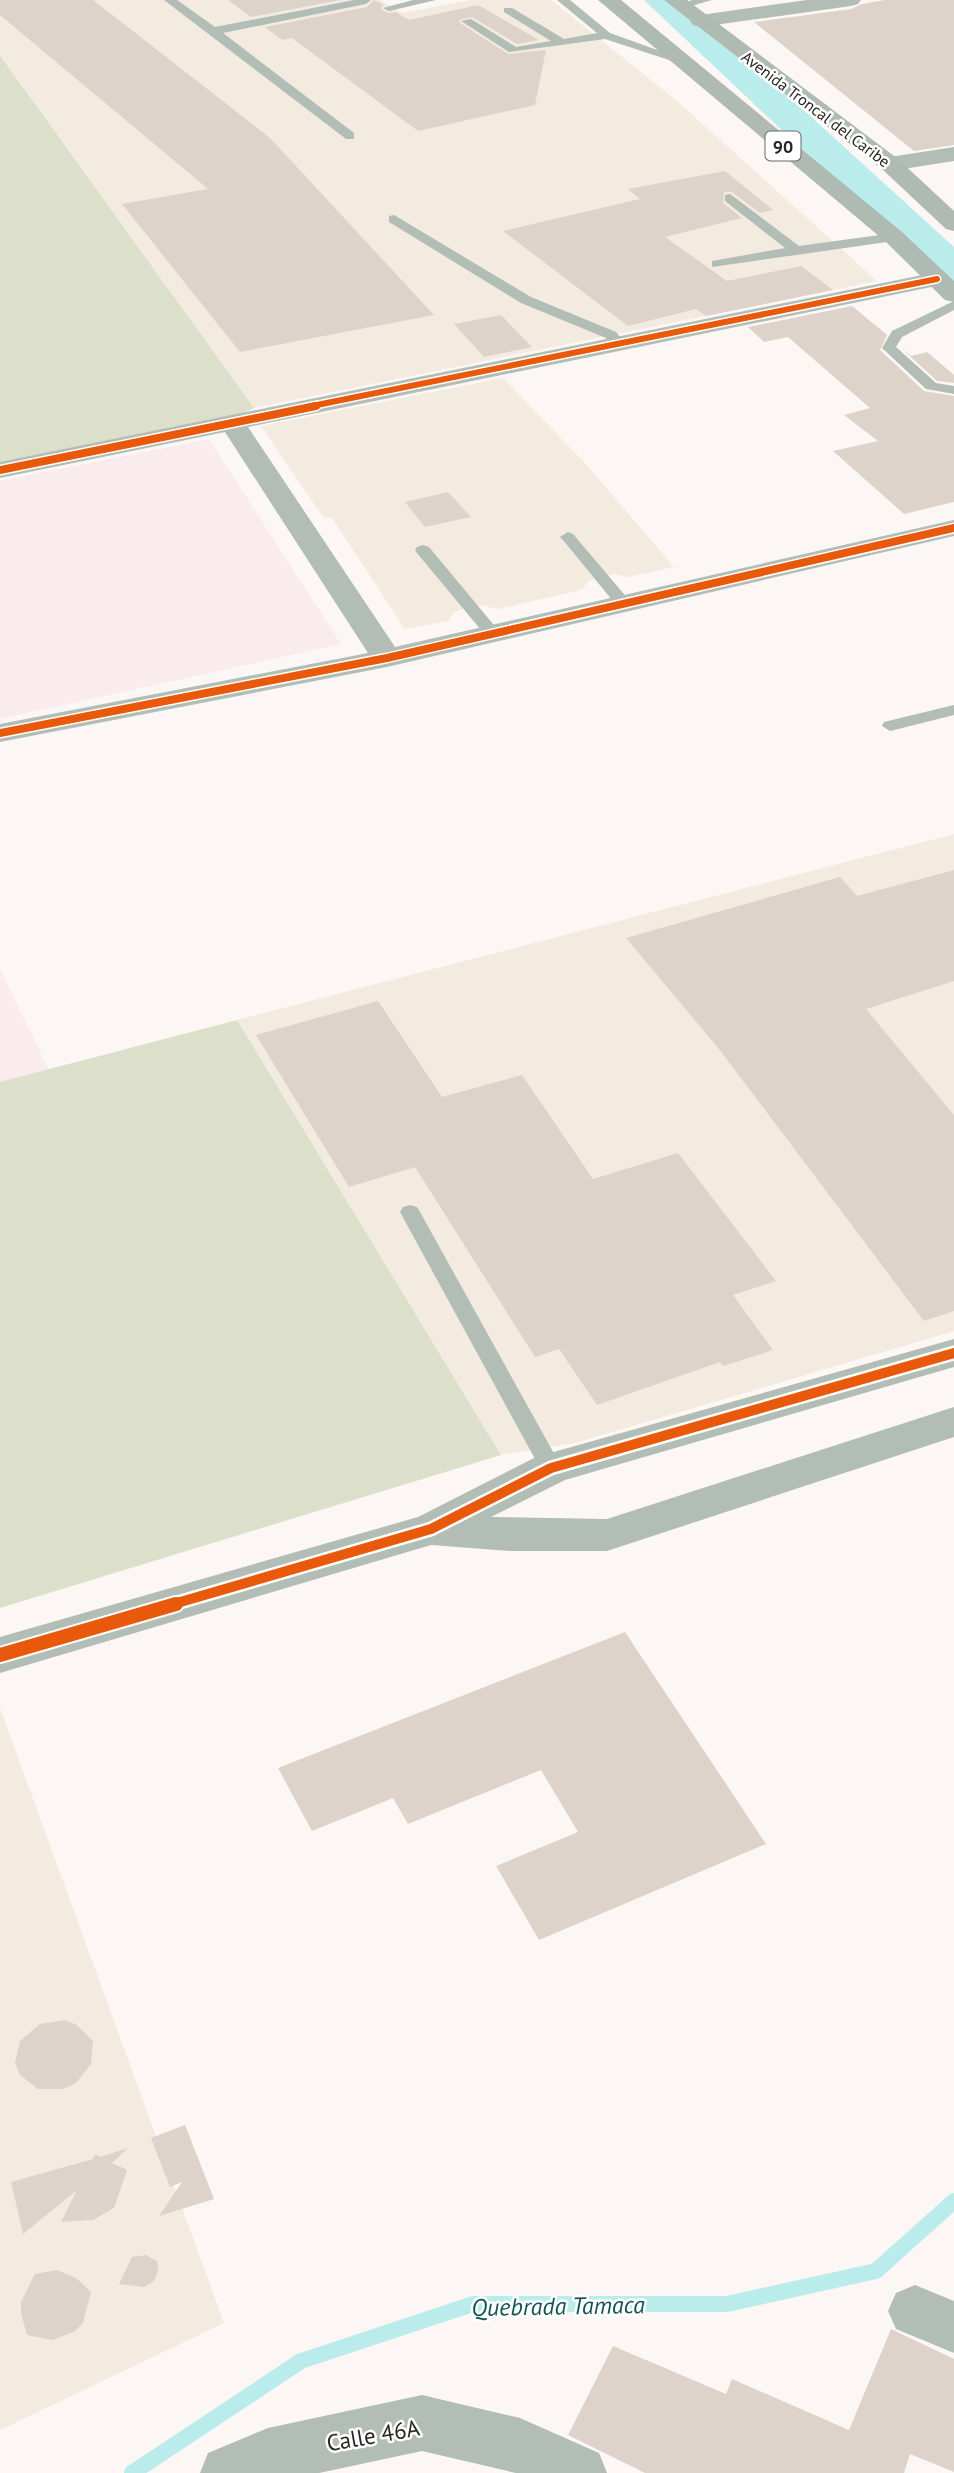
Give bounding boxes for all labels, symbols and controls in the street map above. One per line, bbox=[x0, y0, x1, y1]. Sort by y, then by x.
street label: Avenida Troncal del Caribe bbox=[738, 47, 894, 171]
road number: 90 bbox=[766, 132, 800, 160]
water label: Quebrada Tamaca bbox=[471, 2289, 645, 2323]
street label: Calle 46A bbox=[324, 2412, 422, 2457]

